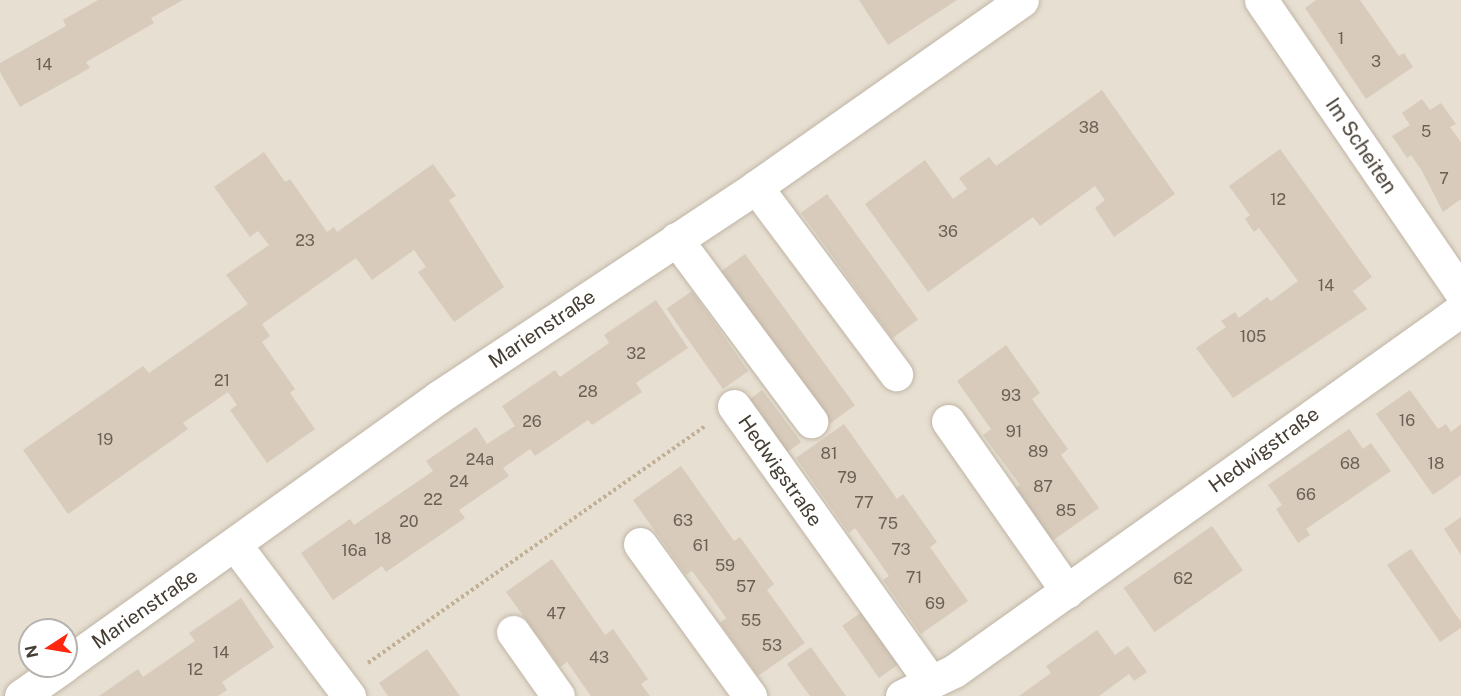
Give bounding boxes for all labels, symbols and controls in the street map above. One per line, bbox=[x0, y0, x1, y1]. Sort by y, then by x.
house number: 1 bbox=[1338, 29, 1344, 49]
house number: 3 bbox=[1371, 52, 1381, 72]
house number: 14 bbox=[36, 55, 52, 75]
street label: Im Scheiten bbox=[1320, 94, 1402, 198]
house number: 38 bbox=[1079, 118, 1099, 138]
house number: 5 bbox=[1421, 122, 1431, 142]
house number: 7 bbox=[1439, 169, 1449, 189]
house number: 12 bbox=[1270, 190, 1286, 210]
house number: 36 bbox=[938, 222, 958, 242]
house number: 23 bbox=[295, 231, 315, 251]
house number: 14 bbox=[1318, 276, 1334, 296]
street label: Marienstraße bbox=[484, 285, 600, 373]
house number: 105 bbox=[1240, 327, 1266, 347]
house number: 32 bbox=[626, 344, 646, 364]
house number: 21 bbox=[214, 371, 230, 391]
house number: 28 bbox=[578, 382, 598, 402]
house number: 93 bbox=[1001, 386, 1021, 406]
street label: Hedwigstraße bbox=[1204, 402, 1324, 498]
street label: Hedwigstraße bbox=[733, 411, 827, 531]
house number: 16 bbox=[1399, 411, 1415, 431]
house number: 26 bbox=[522, 412, 542, 432]
house number: 91 bbox=[1006, 422, 1022, 442]
house number: 19 bbox=[97, 430, 113, 450]
house number: 89 bbox=[1028, 442, 1048, 462]
house number: 81 bbox=[821, 444, 837, 464]
house number: 24a bbox=[466, 450, 494, 470]
house number: 68 bbox=[1340, 454, 1360, 474]
house number: 18 bbox=[1428, 454, 1444, 474]
house number: 79 bbox=[837, 468, 857, 488]
house number: 24 bbox=[449, 472, 469, 492]
house number: 87 bbox=[1033, 477, 1053, 497]
house number: 66 bbox=[1296, 485, 1316, 505]
house number: 22 bbox=[423, 490, 443, 510]
house number: 77 bbox=[854, 493, 874, 513]
house number: 85 bbox=[1056, 501, 1076, 521]
house number: 63 bbox=[673, 511, 693, 531]
house number: 20 bbox=[399, 512, 419, 532]
house number: 75 bbox=[878, 514, 898, 534]
house number: 18 bbox=[375, 529, 391, 549]
house number: 61 bbox=[693, 536, 709, 556]
house number: 73 bbox=[891, 540, 911, 560]
house number: 16a bbox=[341, 541, 367, 561]
house number: 59 bbox=[715, 556, 735, 576]
street label: Marienstraße bbox=[88, 564, 202, 654]
house number: 71 bbox=[906, 568, 922, 588]
house number: 62 bbox=[1173, 569, 1193, 589]
house number: 57 bbox=[736, 577, 756, 597]
house number: 69 bbox=[925, 594, 945, 614]
house number: 47 bbox=[546, 604, 566, 624]
house number: 55 bbox=[741, 611, 761, 631]
north arrow bbox=[18, 618, 78, 678]
house number: 53 bbox=[762, 636, 782, 656]
text: N bbox=[21, 643, 42, 660]
house number: 14 bbox=[213, 643, 229, 663]
house number: 43 bbox=[589, 648, 609, 668]
house number: 12 bbox=[187, 660, 203, 680]

